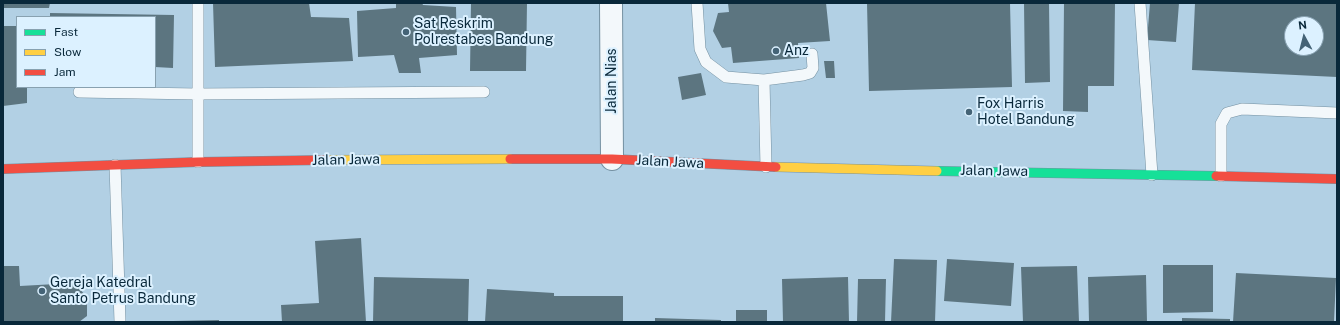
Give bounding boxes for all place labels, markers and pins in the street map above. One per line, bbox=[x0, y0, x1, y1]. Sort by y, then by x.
place label: Sat Reskrim Polrestabes Bandung bbox=[414, 16, 553, 48]
marker: Sat Reskrim Polrestabes Bandung bbox=[401, 27, 411, 37]
place label: Anz bbox=[784, 43, 809, 59]
marker: Anz bbox=[771, 46, 781, 56]
place label: Fox Harris Hotel Bandung bbox=[977, 96, 1075, 128]
marker: Fox Harris Hotel Bandung bbox=[964, 107, 974, 117]
place label: Gereja Katedral Santo Petrus Bandung bbox=[50, 275, 196, 308]
marker: Gereja Katedral Santo Petrus Bandung bbox=[37, 286, 47, 296]

